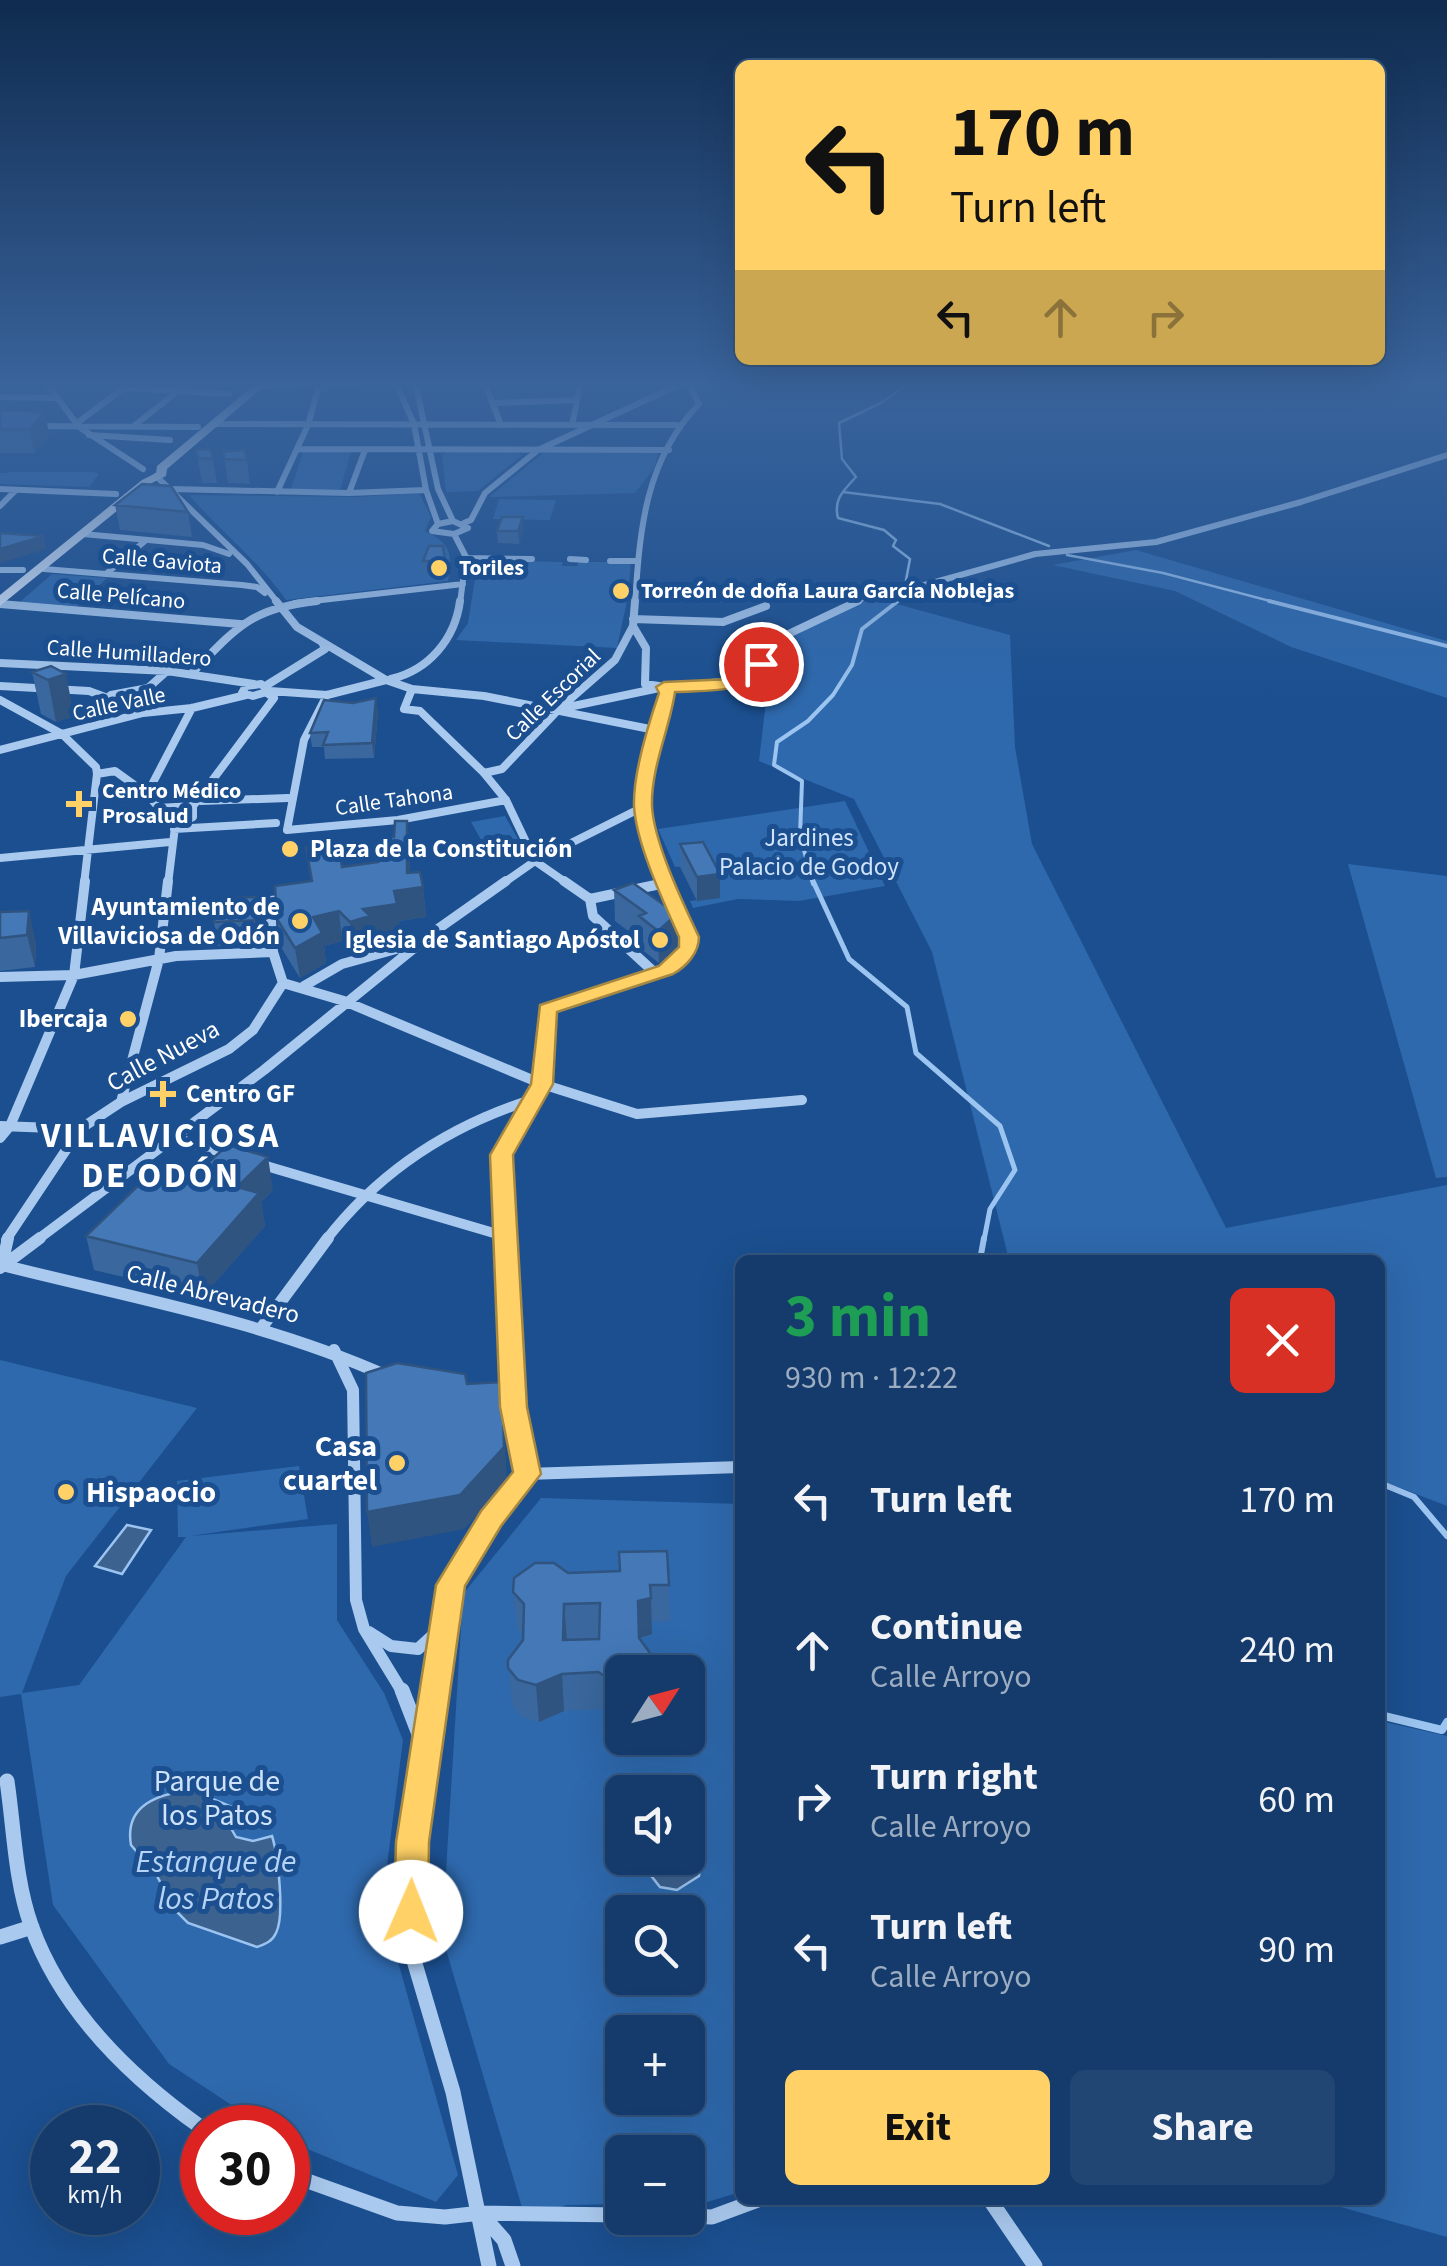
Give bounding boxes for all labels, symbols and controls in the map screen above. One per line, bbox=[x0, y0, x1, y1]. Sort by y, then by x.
text: 170 m bbox=[950, 83, 1135, 183]
icon: left bbox=[785, 100, 915, 230]
text: Turn left bbox=[950, 176, 1106, 240]
icon: left bbox=[928, 290, 983, 345]
icon: ahead bbox=[1033, 290, 1088, 345]
icon: right bbox=[1138, 290, 1193, 345]
street label: Calle Gaviota bbox=[101, 540, 223, 582]
place label: Toriles bbox=[459, 552, 524, 584]
marker: Toriles bbox=[428, 557, 450, 579]
street label: Calle Pelícano bbox=[55, 574, 187, 618]
place label: Torreón de doña Laura García Noblejas bbox=[641, 575, 1014, 607]
marker: Torreón de doña Laura García Noblejas bbox=[610, 580, 632, 602]
pin bbox=[719, 622, 804, 707]
street label: Calle Humilladero bbox=[46, 631, 212, 675]
icon: arrive bbox=[734, 637, 789, 692]
street label: Calle Escorial bbox=[498, 641, 608, 749]
street label: Calle Valle bbox=[70, 679, 168, 729]
place label: Centro Médico Prosalud bbox=[102, 775, 241, 832]
street label: Calle Tahona bbox=[333, 776, 455, 824]
marker: Centro Médico Prosalud bbox=[66, 791, 92, 817]
park label: Jardines Palacio de Godoy bbox=[719, 820, 899, 885]
place label: Plaza de la Constitución bbox=[310, 831, 573, 867]
marker: Plaza de la Constitución bbox=[279, 838, 301, 860]
place label: Ayuntamiento de Villaviciosa de Odón bbox=[57, 889, 280, 954]
marker: Ayuntamiento de Villaviciosa de Odón bbox=[289, 910, 311, 932]
place label: Iglesia de Santiago Apóstol bbox=[345, 922, 640, 958]
marker: Iglesia de Santiago Apóstol bbox=[649, 929, 671, 951]
place label: Ibercaja bbox=[19, 1001, 108, 1037]
marker: Ibercaja bbox=[117, 1008, 139, 1030]
street label: Calle Nueva bbox=[100, 1011, 226, 1101]
place label: Centro GF bbox=[186, 1076, 295, 1112]
marker: Centro GF bbox=[150, 1081, 176, 1107]
district label: VILLAVICIOSA DE ODÓN bbox=[40, 1111, 281, 1201]
street label: Calle Abrevadero bbox=[123, 1255, 303, 1333]
text: 3 min bbox=[785, 1275, 931, 1360]
button: close bbox=[1230, 1288, 1335, 1393]
text: 930 m · 12:22 bbox=[785, 1355, 958, 1401]
place label: Casa cuartel bbox=[283, 1425, 377, 1502]
marker: Casa cuartel bbox=[386, 1452, 408, 1474]
place label: Hispaocio bbox=[86, 1471, 216, 1514]
icon: left bbox=[785, 1473, 840, 1528]
text: Turn left bbox=[870, 1473, 1012, 1527]
text: 170 m bbox=[1239, 1473, 1335, 1527]
marker: Hispaocio bbox=[55, 1481, 77, 1503]
text: Continue bbox=[870, 1600, 1023, 1654]
icon: ahead bbox=[785, 1623, 840, 1678]
text: 240 m bbox=[1239, 1623, 1335, 1677]
text: Calle Arroyo bbox=[870, 1654, 1032, 1700]
north arrow bbox=[605, 1655, 705, 1755]
map controls bbox=[605, 1655, 705, 2235]
text: Turn right bbox=[870, 1750, 1038, 1804]
park label: Parque de los Patos bbox=[154, 1760, 280, 1837]
icon: right bbox=[785, 1773, 840, 1828]
text: 60 m bbox=[1258, 1773, 1335, 1827]
button: sound bbox=[605, 1775, 705, 1875]
text: Calle Arroyo bbox=[870, 1804, 1032, 1850]
water label: Estanque de los Patos bbox=[136, 1839, 296, 1922]
position arrow bbox=[359, 1860, 463, 1964]
button: search bbox=[605, 1895, 705, 1995]
text: Turn left bbox=[870, 1900, 1012, 1954]
icon: left bbox=[785, 1923, 840, 1978]
text: 90 m bbox=[1258, 1923, 1335, 1977]
text: Calle Arroyo bbox=[870, 1954, 1032, 2000]
button: + bbox=[605, 2015, 705, 2115]
button: Exit bbox=[785, 2070, 1050, 2185]
button: Share bbox=[1070, 2070, 1335, 2185]
speed limit sign: 30 bbox=[180, 2105, 310, 2235]
text: 22 bbox=[69, 2122, 121, 2193]
button: − bbox=[605, 2135, 705, 2235]
text: km/h bbox=[67, 2177, 123, 2213]

